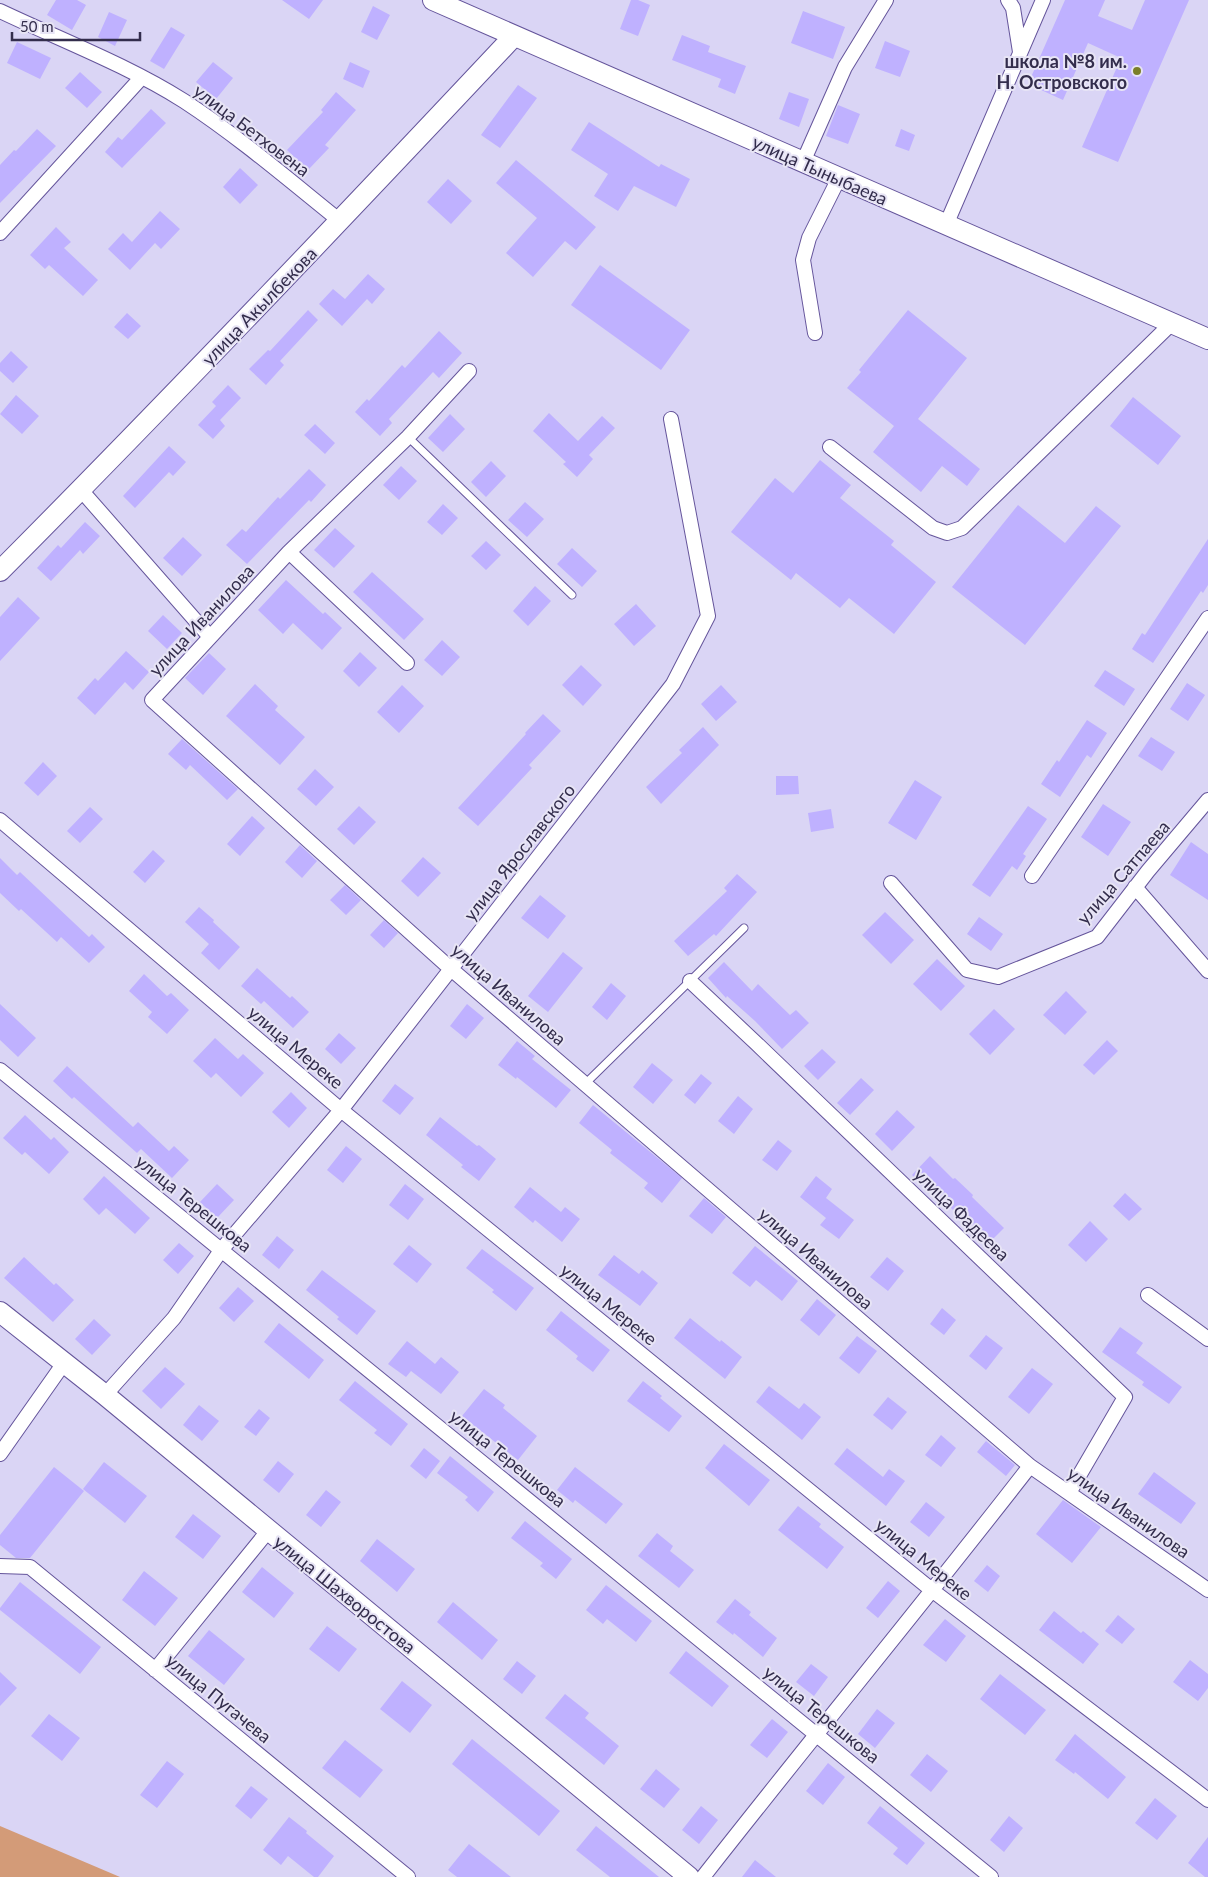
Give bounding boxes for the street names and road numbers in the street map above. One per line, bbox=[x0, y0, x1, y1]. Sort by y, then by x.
street label: улица Бетховена bbox=[190, 79, 314, 181]
street label: улица Тыныбаева bbox=[749, 130, 891, 210]
street label: улица Акылбекова bbox=[197, 242, 321, 370]
street label: улица Иванилова bbox=[144, 560, 258, 680]
street label: улица Ярославского bbox=[459, 779, 579, 925]
street label: улица Сатпаева bbox=[1072, 816, 1174, 928]
street label: улица Иванилова bbox=[447, 938, 571, 1050]
street label: улица Мереке bbox=[244, 1001, 348, 1093]
street label: улица Терешкова bbox=[131, 1149, 257, 1257]
street label: улица Фадеева bbox=[910, 1163, 1014, 1265]
street label: улица Иванилова bbox=[754, 1202, 878, 1314]
street label: улица Мереке bbox=[556, 1258, 662, 1350]
street label: улица Терешкова bbox=[445, 1404, 571, 1512]
street label: улица Иванилова bbox=[1064, 1462, 1194, 1562]
street label: улица Мереке bbox=[871, 1513, 977, 1605]
street label: улица Шахворостова bbox=[270, 1530, 420, 1658]
street label: улица Пугачева bbox=[162, 1649, 276, 1747]
street label: улица Терешкова bbox=[759, 1660, 885, 1768]

